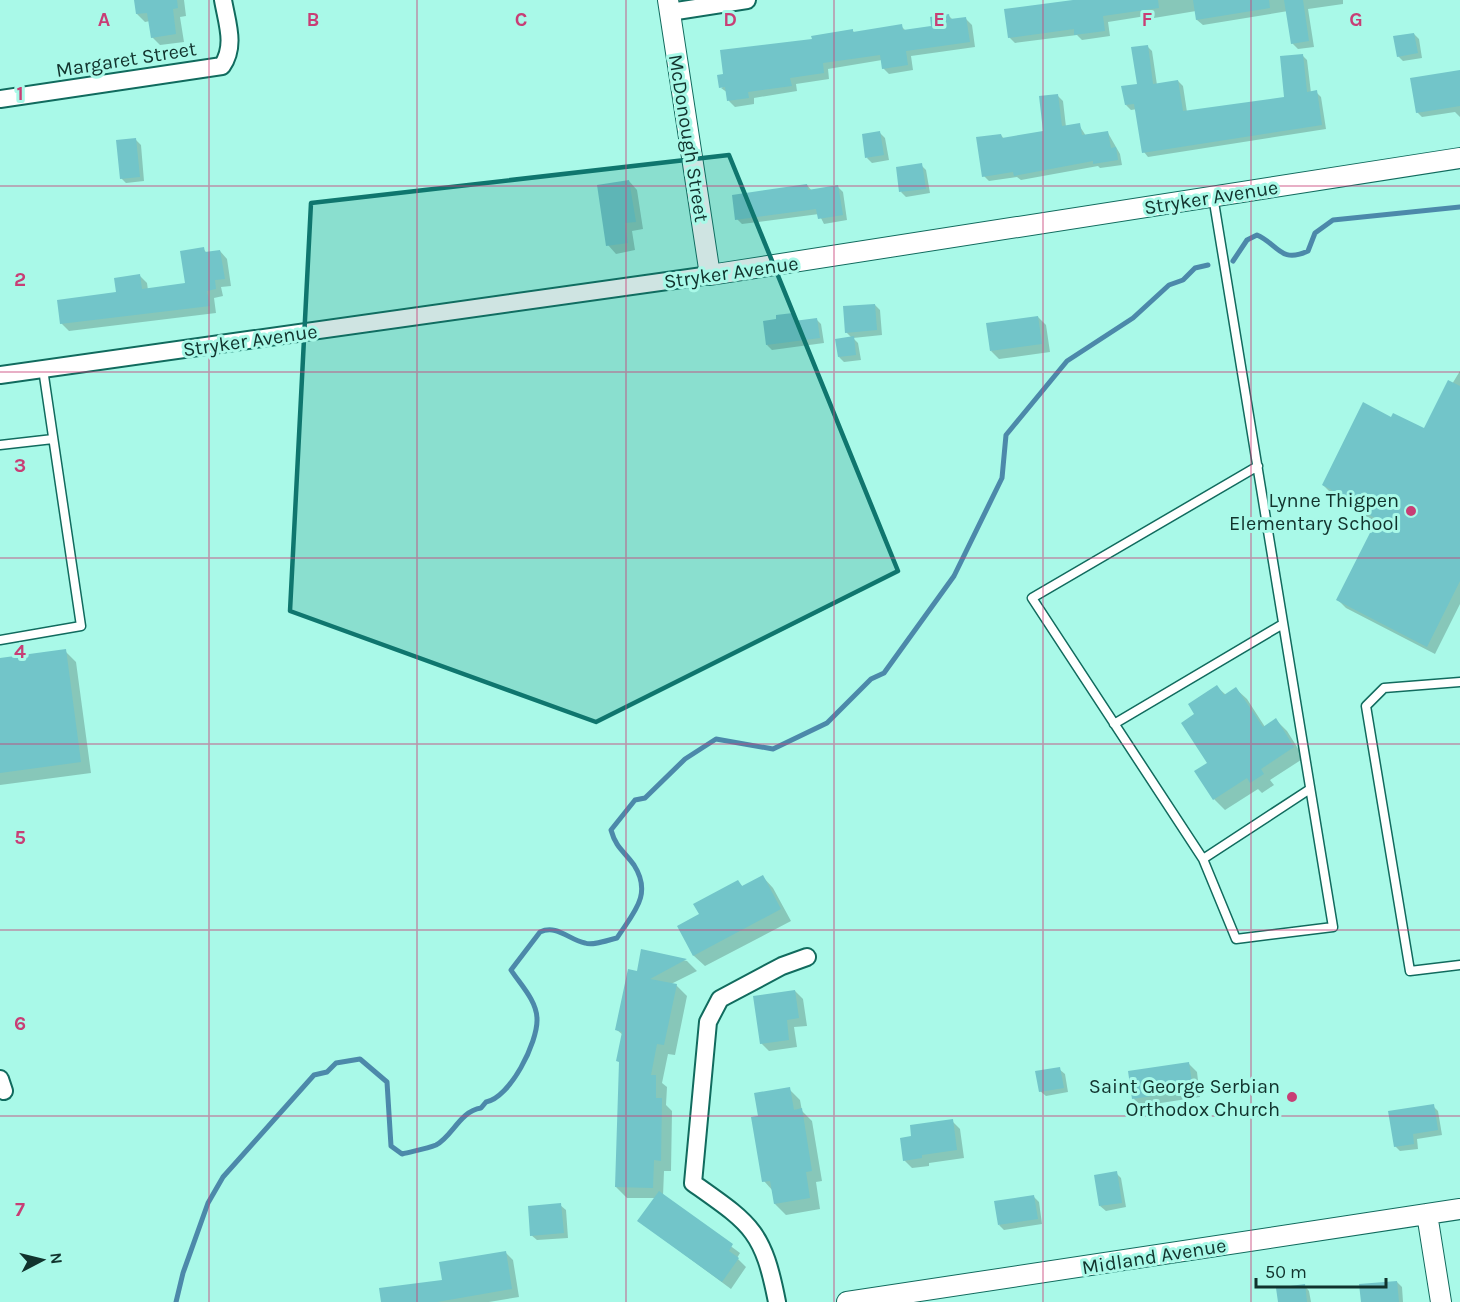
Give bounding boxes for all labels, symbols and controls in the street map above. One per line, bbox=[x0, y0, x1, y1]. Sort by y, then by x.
text: A bbox=[98, 8, 111, 31]
text: B bbox=[307, 8, 319, 31]
text: C bbox=[515, 8, 527, 31]
text: D bbox=[723, 8, 737, 31]
text: E bbox=[933, 8, 945, 31]
text: F bbox=[1142, 8, 1153, 31]
text: G bbox=[1349, 8, 1363, 31]
street label: Margaret Street bbox=[54, 37, 198, 82]
street label: McDonough Street bbox=[664, 53, 713, 224]
text: 1 bbox=[16, 82, 24, 105]
street label: Stryker Avenue bbox=[1142, 176, 1280, 219]
street label: Stryker Avenue bbox=[662, 252, 800, 293]
text: 2 bbox=[14, 268, 26, 291]
street label: Stryker Avenue bbox=[181, 320, 319, 361]
text: 3 bbox=[14, 454, 26, 477]
place label: Lynne Thigpen Elementary School bbox=[1229, 489, 1399, 535]
marker: Lynne Thigpen Elementary School bbox=[1404, 504, 1418, 518]
text: 4 bbox=[14, 640, 26, 663]
text: 5 bbox=[14, 826, 26, 849]
text: 6 bbox=[14, 1012, 26, 1035]
place label: Saint George Serbian Orthodox Church bbox=[1089, 1075, 1280, 1121]
marker: Saint George Serbian Orthodox Church bbox=[1285, 1090, 1299, 1104]
text: 7 bbox=[15, 1198, 25, 1221]
north arrow bbox=[12, 1230, 72, 1290]
street label: Midland Avenue bbox=[1080, 1234, 1228, 1279]
text: N bbox=[46, 1251, 67, 1265]
scale bar bbox=[1256, 1251, 1386, 1289]
text: 50 m bbox=[1265, 1261, 1307, 1283]

